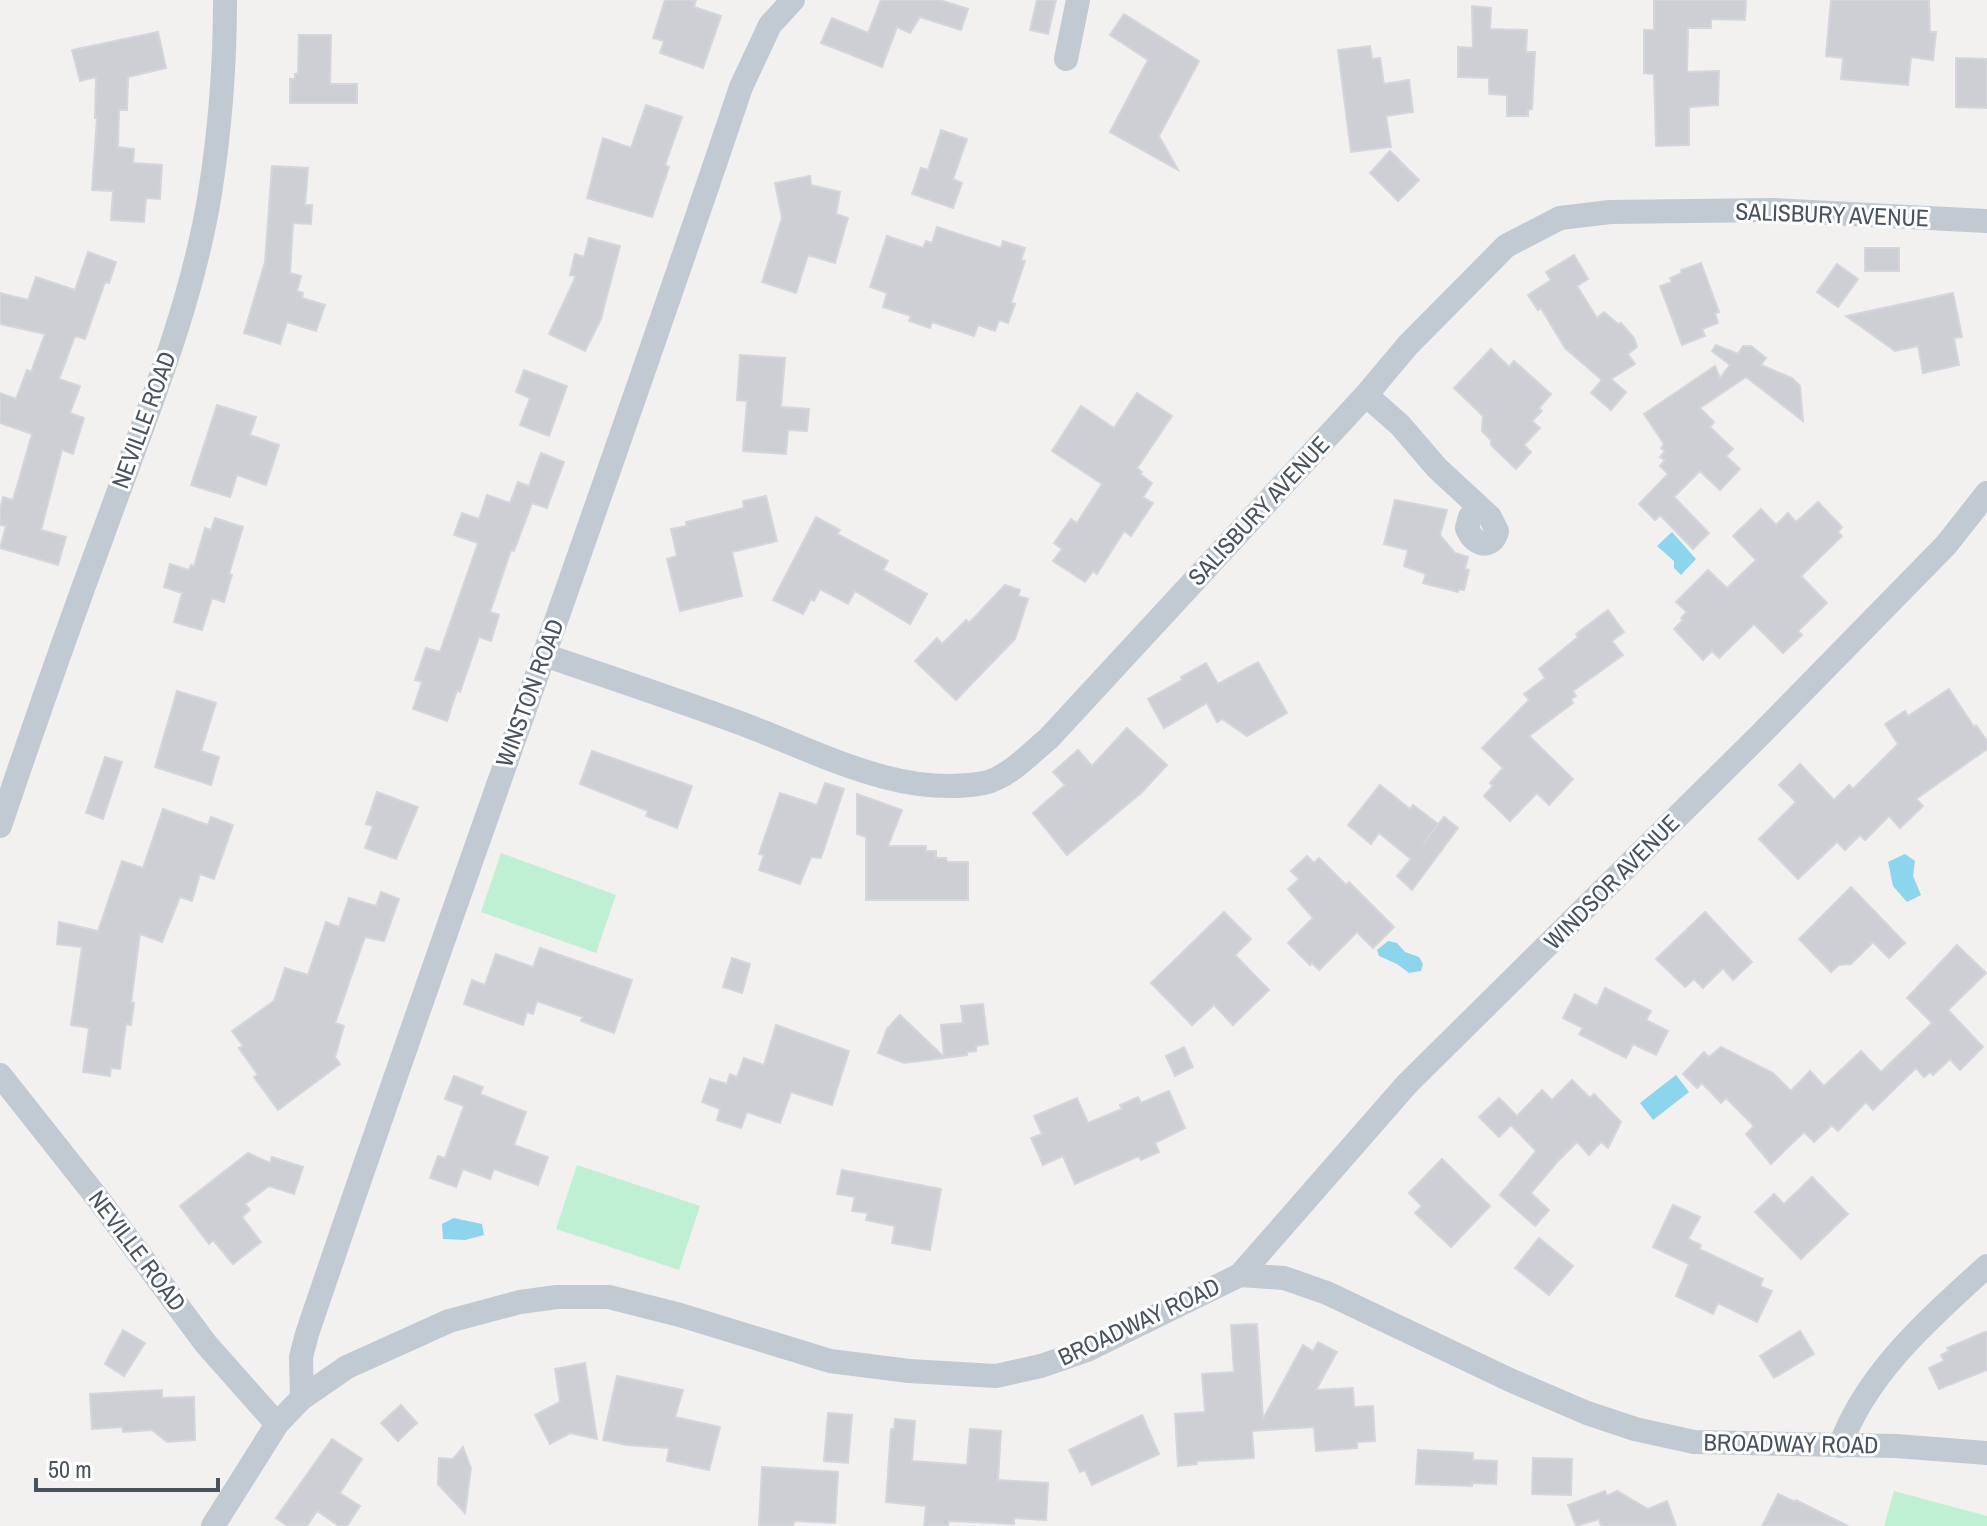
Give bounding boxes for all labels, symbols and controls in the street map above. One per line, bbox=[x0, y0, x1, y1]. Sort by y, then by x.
street label: SALISBURY AVENUE bbox=[1735, 195, 1929, 233]
street label: NEVILLE ROAD bbox=[104, 347, 183, 492]
street label: SALISBURY AVENUE bbox=[1181, 429, 1336, 592]
street label: WINSTON ROAD bbox=[488, 614, 571, 771]
street label: WINDSOR AVENUE bbox=[1537, 807, 1686, 956]
street label: NEVILLE ROAD bbox=[82, 1184, 194, 1317]
street label: BROADWAY ROAD bbox=[1053, 1270, 1224, 1373]
street label: BROADWAY ROAD bbox=[1703, 1425, 1879, 1461]
scale bar bbox=[36, 1442, 218, 1492]
text: 50 m bbox=[48, 1453, 92, 1485]

